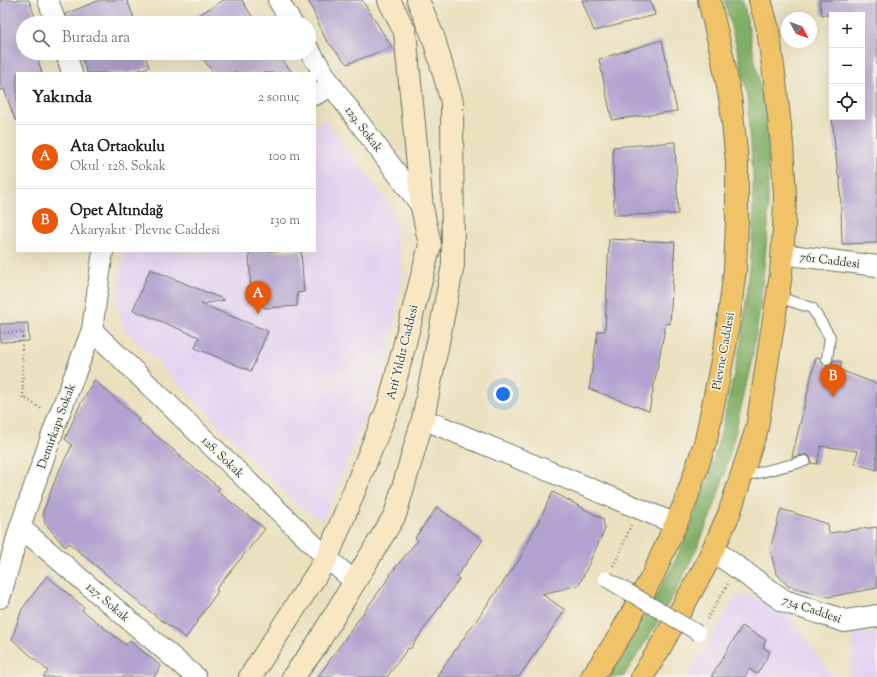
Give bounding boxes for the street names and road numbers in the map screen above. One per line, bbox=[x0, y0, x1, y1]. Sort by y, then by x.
street label: 129. Sokak bbox=[340, 103, 387, 157]
street label: 761 Caddesi bbox=[799, 248, 862, 274]
street label: Arif Yıldız Caddesi bbox=[382, 302, 424, 402]
street label: Plevne Caddesi bbox=[708, 310, 740, 391]
street label: Demirkapı Sokak bbox=[33, 381, 81, 472]
street label: 128. Sokak bbox=[197, 433, 248, 483]
street label: 127. Sokak bbox=[81, 579, 134, 627]
street label: 734 Caddesi bbox=[780, 591, 844, 629]

